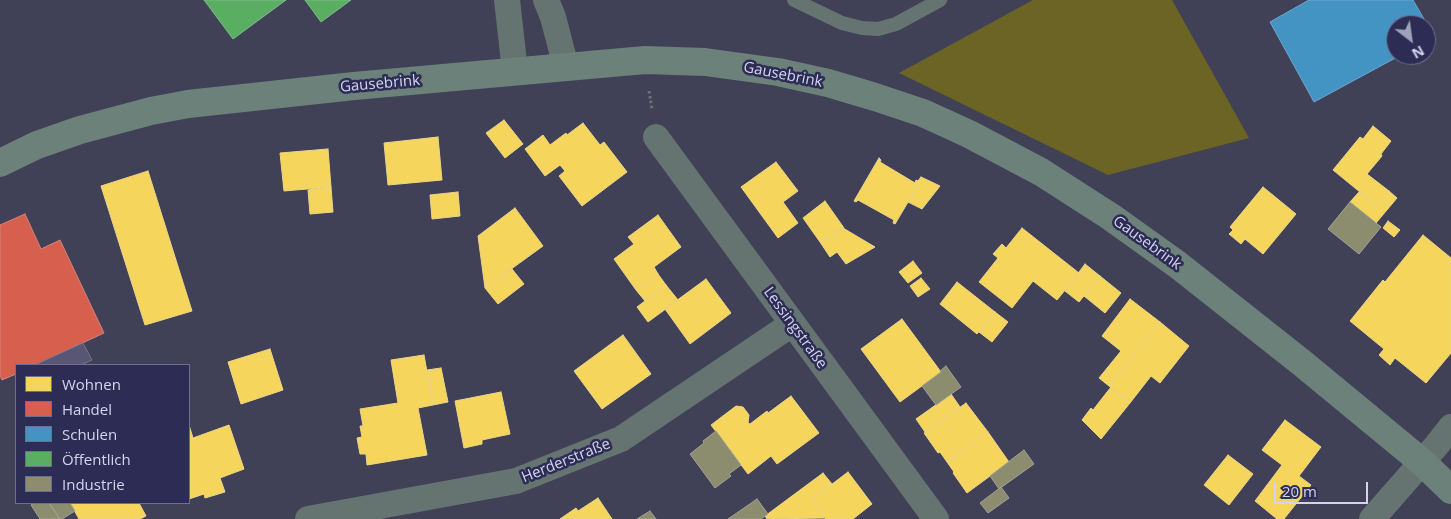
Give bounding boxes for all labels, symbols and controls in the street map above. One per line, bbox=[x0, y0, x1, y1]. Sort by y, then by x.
north arrow bbox=[1386, 15, 1436, 65]
text: N bbox=[1409, 41, 1428, 64]
street label: Gausebrink bbox=[742, 59, 824, 91]
street label: Gausebrink bbox=[339, 72, 421, 96]
street label: Gausebrink bbox=[1109, 212, 1185, 274]
street label: Lessingstraße bbox=[759, 284, 831, 372]
legend bbox=[15, 364, 190, 504]
text: Wohnen bbox=[62, 374, 121, 394]
text: Handel bbox=[62, 399, 112, 419]
text: Schulen bbox=[62, 424, 117, 444]
street label: Herderstraße bbox=[519, 435, 613, 487]
text: Öffentlich bbox=[62, 449, 131, 469]
scale bar bbox=[1276, 472, 1370, 504]
text: Industrie bbox=[62, 474, 125, 494]
text: 20 m bbox=[1282, 481, 1317, 501]

